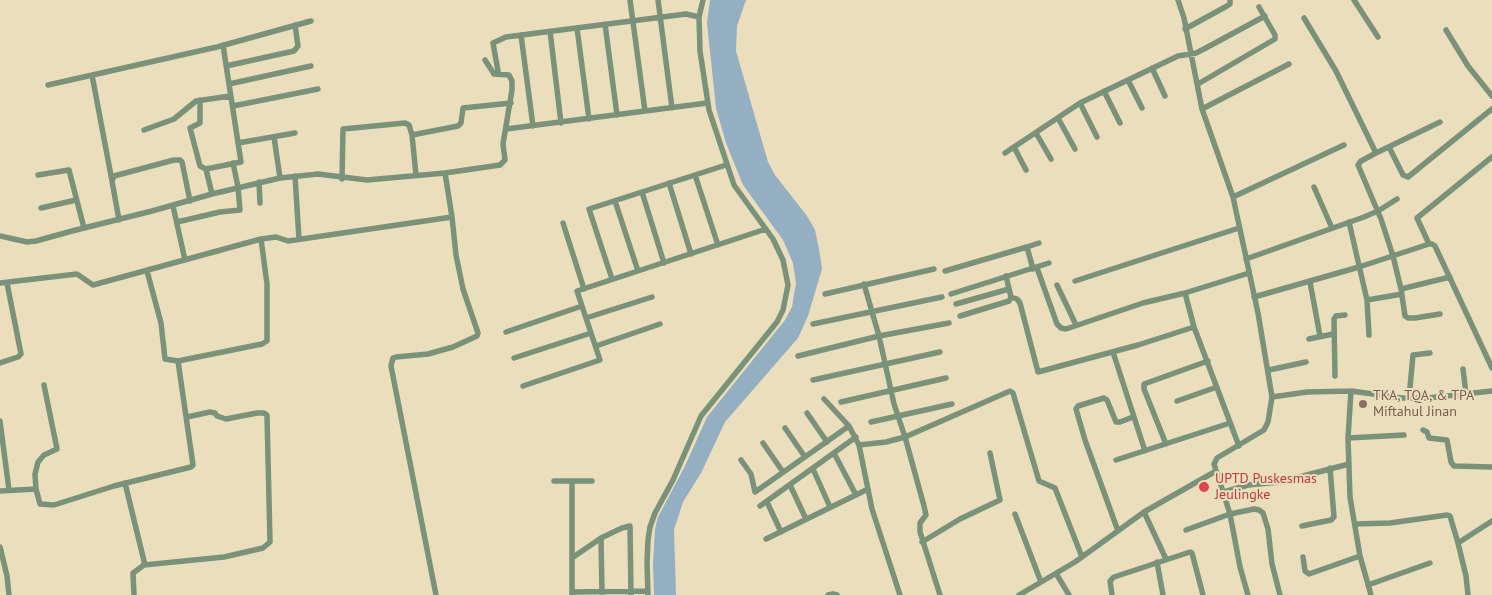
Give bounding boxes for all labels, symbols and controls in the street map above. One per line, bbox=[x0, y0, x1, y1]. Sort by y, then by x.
place label: TKA, TQA, & TPA Miftahul Jinan bbox=[1373, 388, 1474, 421]
marker: TKA, TQA, & TPA Miftahul Jinan bbox=[1357, 398, 1369, 410]
place label: UPTD Puskesmas Jeulingke bbox=[1215, 471, 1317, 504]
marker: UPTD Puskesmas Jeulingke bbox=[1197, 480, 1211, 494]

